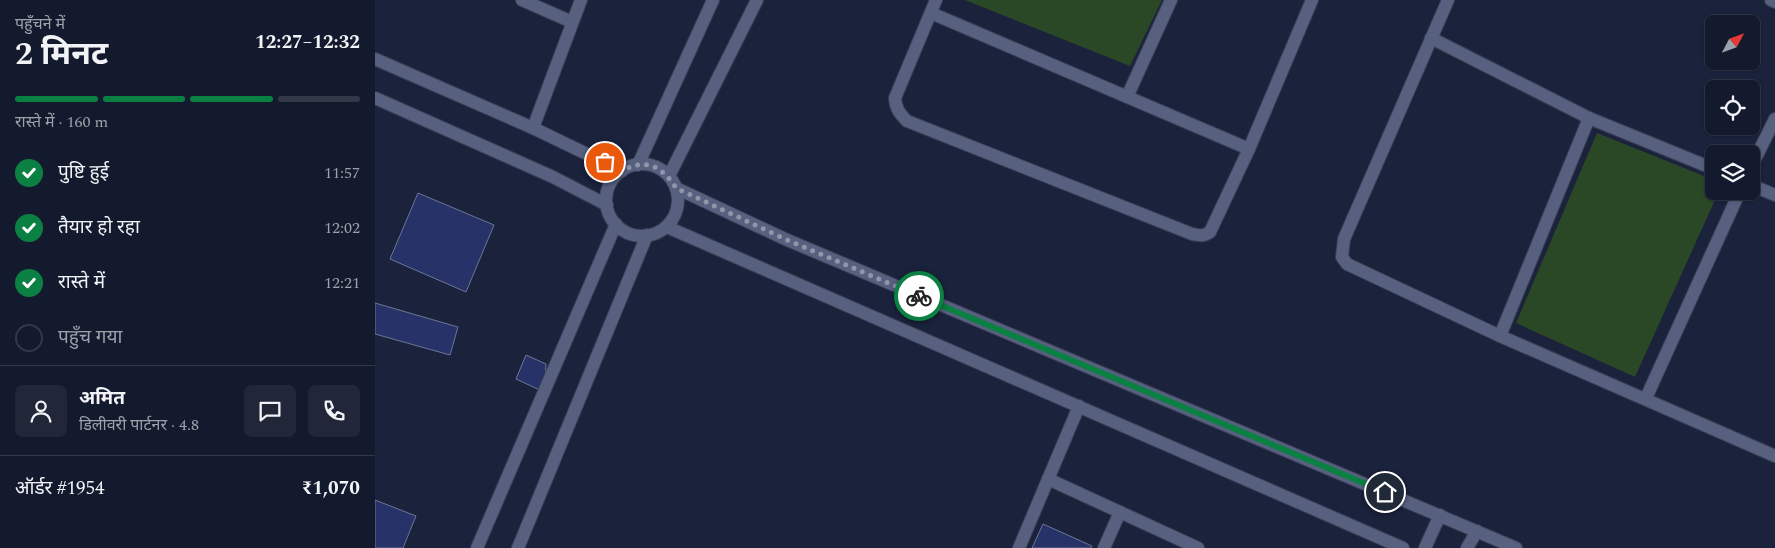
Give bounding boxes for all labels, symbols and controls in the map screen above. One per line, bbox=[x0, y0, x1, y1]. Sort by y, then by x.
text: पहुँचने में bbox=[15, 12, 65, 36]
north arrow bbox=[1705, 15, 1760, 70]
map controls bbox=[1705, 15, 1760, 200]
text: 12:27–12:32 bbox=[255, 28, 360, 57]
text: 2 मिनट bbox=[15, 30, 108, 79]
button: locate bbox=[1705, 80, 1760, 135]
text: रास्ते में · 160 m bbox=[15, 110, 108, 134]
pin bbox=[584, 141, 626, 183]
button: layers bbox=[1705, 145, 1760, 200]
icon: bag bbox=[591, 148, 619, 176]
text: पुष्टि हुई bbox=[58, 158, 109, 187]
icon: check bbox=[15, 159, 43, 187]
text: 11:57 bbox=[324, 161, 360, 185]
text: तैयार हो रहा bbox=[58, 213, 140, 242]
icon: check bbox=[15, 214, 43, 242]
text: 12:02 bbox=[324, 216, 360, 240]
text: रास्ते में bbox=[58, 268, 105, 297]
icon: check bbox=[15, 269, 43, 297]
text: 12:21 bbox=[324, 271, 360, 295]
courier bbox=[894, 271, 944, 321]
icon: bike bbox=[905, 282, 933, 310]
text: पहुँच गया bbox=[58, 323, 122, 352]
text: अमित bbox=[79, 384, 125, 413]
button: person bbox=[15, 385, 67, 437]
button: chat bbox=[244, 385, 296, 437]
button: phone bbox=[308, 385, 360, 437]
text: डिलीवरी पार्टनर · 4.8 bbox=[79, 413, 199, 437]
pin bbox=[1364, 471, 1406, 513]
text: ऑर्डर #1954 bbox=[15, 474, 105, 503]
text: ₹1,070 bbox=[302, 474, 360, 503]
icon: home bbox=[1371, 478, 1399, 506]

